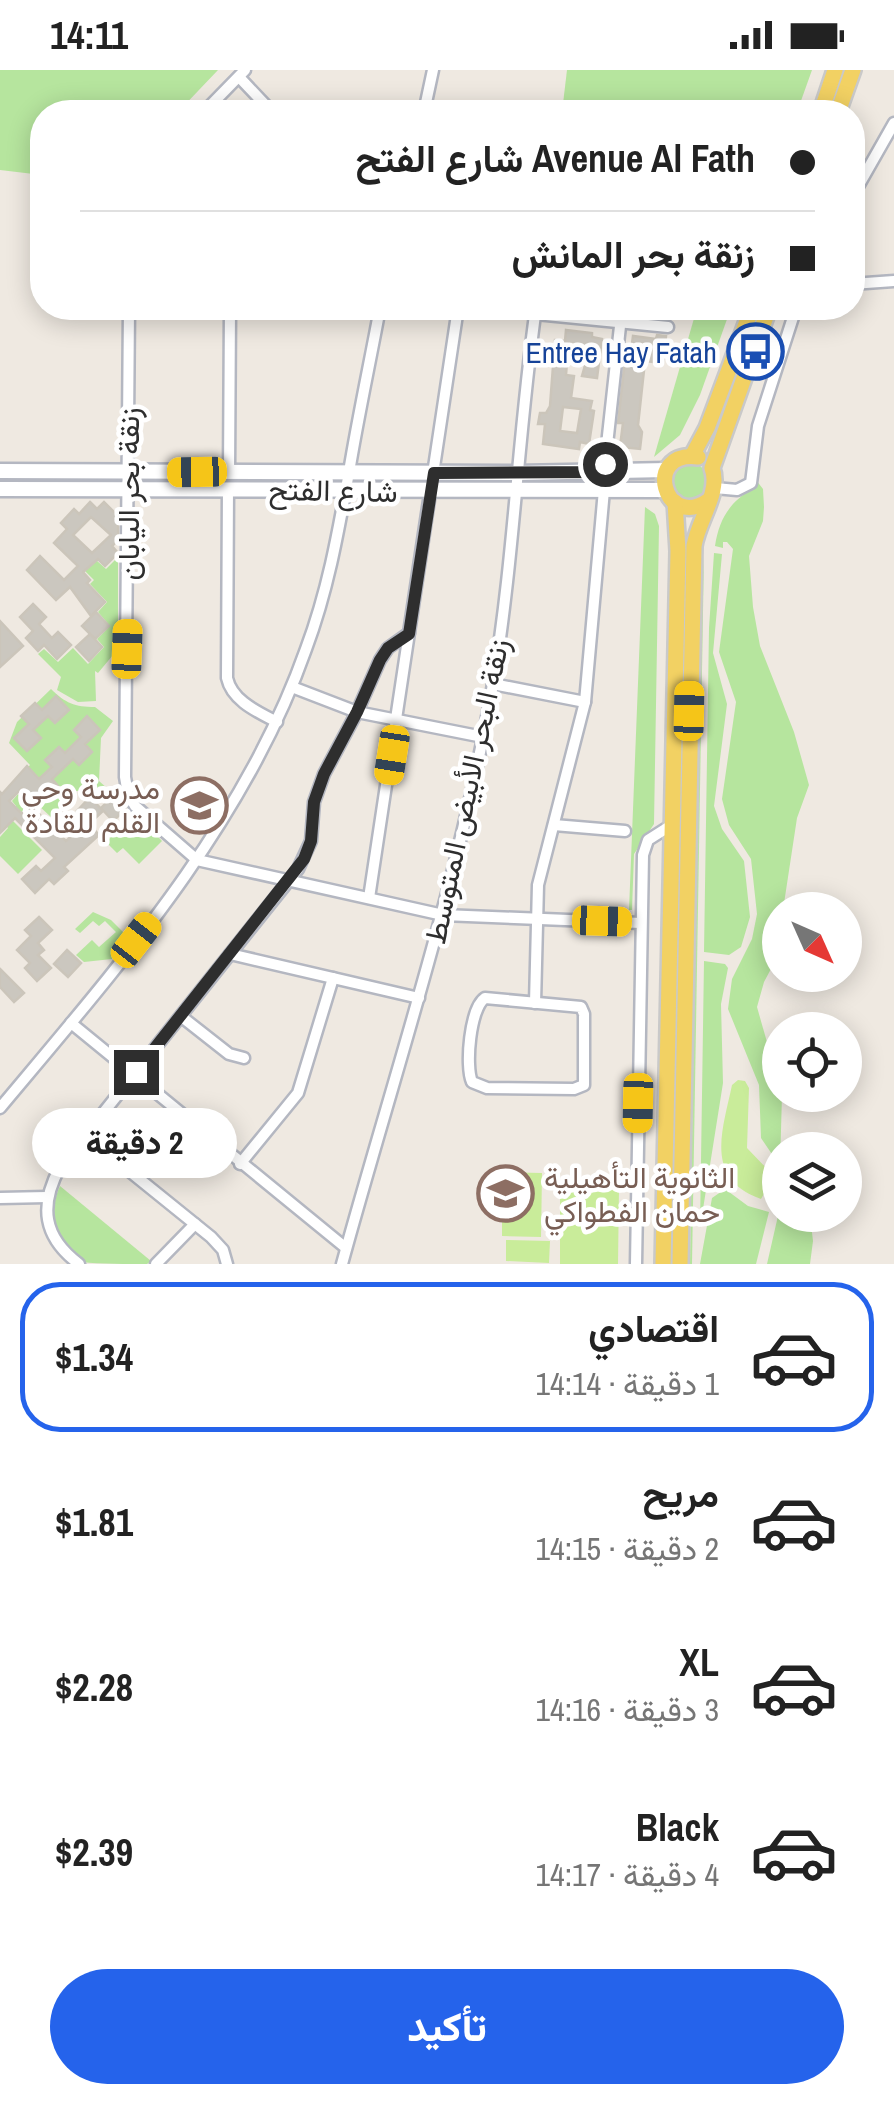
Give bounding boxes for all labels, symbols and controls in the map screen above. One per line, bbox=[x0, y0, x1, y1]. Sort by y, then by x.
text: 14:11 bbox=[50, 10, 128, 61]
text: Avenue Al Fath شارع الفتح bbox=[355, 133, 755, 184]
text: زنقة بحر المانش bbox=[512, 229, 755, 280]
bus stop icon: Entree Hay Fatah bbox=[726, 322, 786, 382]
place label: Entree Hay Fatah bbox=[525, 332, 717, 372]
street label: زنقة بحر اليابان bbox=[108, 407, 148, 581]
route start bbox=[583, 442, 628, 487]
car bbox=[167, 456, 227, 488]
street label: شارع الفتح bbox=[268, 469, 398, 512]
car bbox=[111, 618, 143, 680]
street label: زنقة البحر الأبيض المتوسط bbox=[414, 635, 518, 947]
car bbox=[673, 681, 705, 741]
car bbox=[372, 723, 412, 787]
place label: مدرسة وحي القلم للقادة bbox=[21, 768, 160, 842]
school or university icon: مدرسة وحي القلم للقادة bbox=[169, 775, 229, 835]
north arrow bbox=[762, 892, 862, 992]
map controls bbox=[762, 892, 862, 1232]
car bbox=[571, 905, 633, 937]
car bbox=[106, 907, 166, 973]
button: locate bbox=[762, 1012, 862, 1112]
route end bbox=[114, 1050, 159, 1095]
car bbox=[622, 1073, 654, 1133]
callout: 2 دقيقة bbox=[34, 1107, 238, 1177]
text: 2 دقيقة bbox=[86, 1121, 183, 1164]
button: layers bbox=[762, 1132, 862, 1232]
place label: الثانوية التأهيلية حمان الفطواكي bbox=[544, 1157, 735, 1236]
school or university icon: الثانوية التأهيلية حمان الفطواكي bbox=[475, 1164, 535, 1224]
text: اقتصادي bbox=[588, 1303, 719, 1354]
icon: car bbox=[749, 1312, 839, 1402]
text: $1.34 bbox=[55, 1332, 133, 1383]
text: 1 دقيقة · 14:14 bbox=[535, 1362, 719, 1405]
text: مريح bbox=[643, 1468, 719, 1519]
icon: car bbox=[749, 1477, 839, 1567]
text: $1.81 bbox=[55, 1497, 133, 1548]
text: 2 دقيقة · 14:15 bbox=[535, 1527, 719, 1570]
text: XL bbox=[679, 1637, 719, 1688]
icon: car bbox=[749, 1642, 839, 1732]
text: $2.28 bbox=[55, 1662, 133, 1713]
text: 3 دقيقة · 14:16 bbox=[535, 1688, 719, 1731]
text: Black bbox=[636, 1802, 719, 1853]
icon: car bbox=[749, 1807, 839, 1897]
text: $2.39 bbox=[55, 1827, 133, 1878]
text: 4 دقيقة · 14:17 bbox=[535, 1853, 719, 1896]
button: تأكيد bbox=[50, 1969, 844, 2084]

